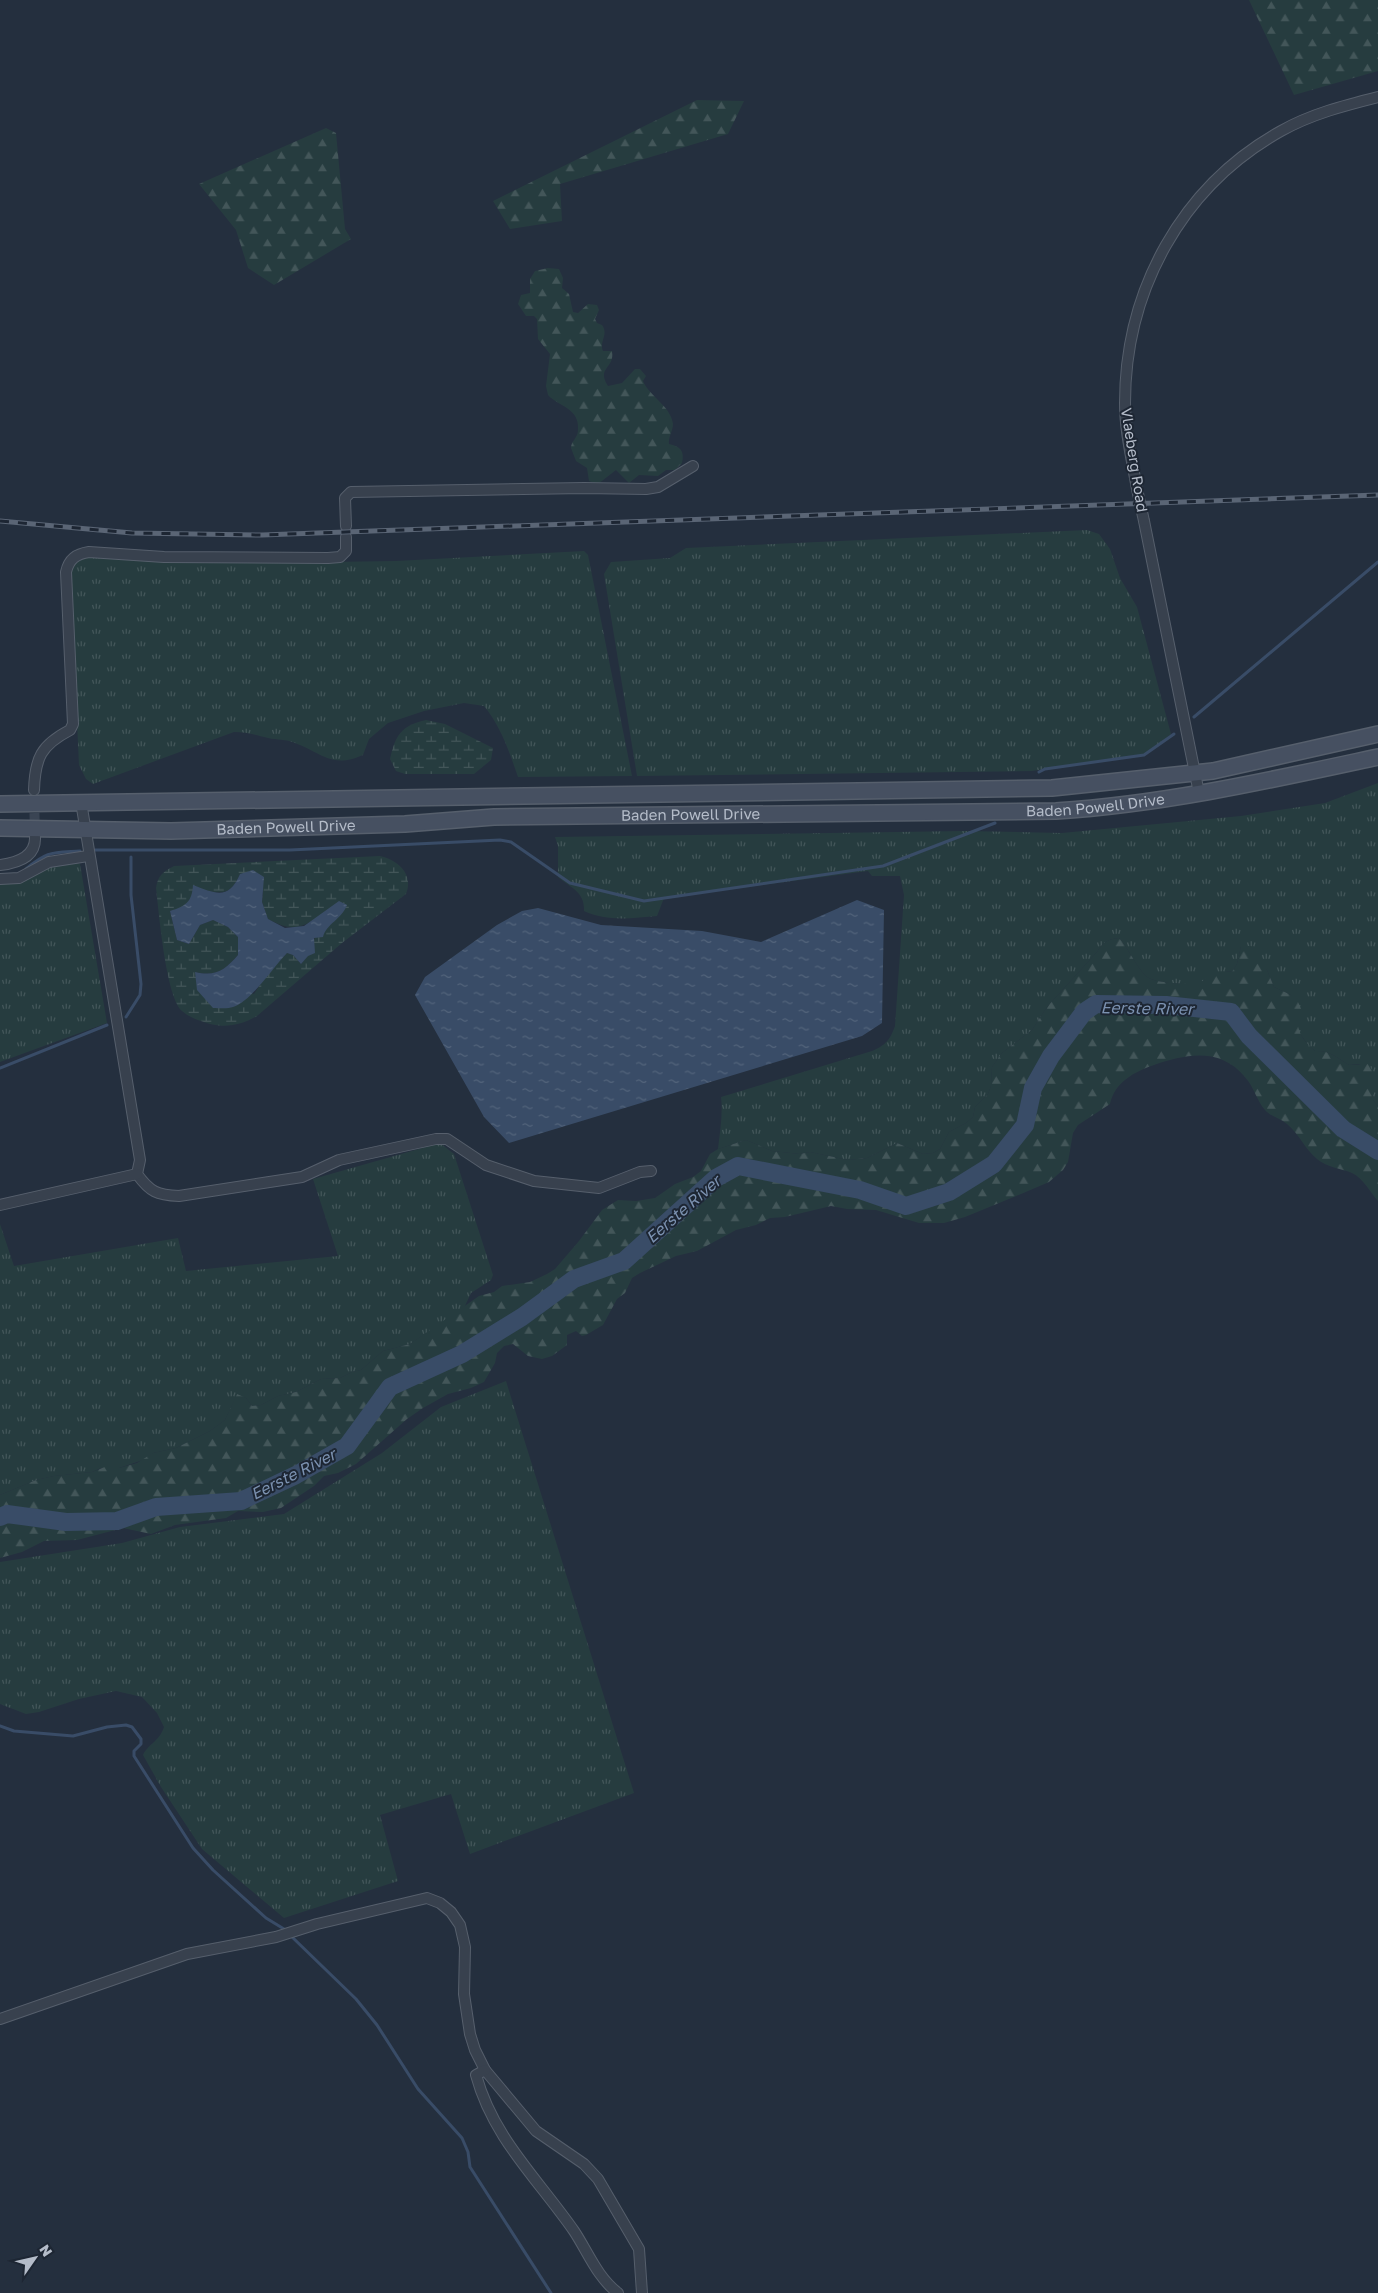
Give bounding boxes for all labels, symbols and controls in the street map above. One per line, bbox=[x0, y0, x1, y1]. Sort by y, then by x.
street label: Vlaeberg Road bbox=[1118, 406, 1152, 513]
street label: Baden Powell Drive bbox=[1026, 789, 1166, 819]
street label: Baden Powell Drive bbox=[621, 804, 761, 824]
street label: Baden Powell Drive bbox=[216, 815, 356, 838]
water label: Eerste River bbox=[1101, 997, 1196, 1019]
water label: Eerste River bbox=[641, 1169, 727, 1247]
water label: Eerste River bbox=[247, 1443, 341, 1504]
north arrow bbox=[10, 2233, 60, 2283]
text: N bbox=[36, 2241, 56, 2260]

